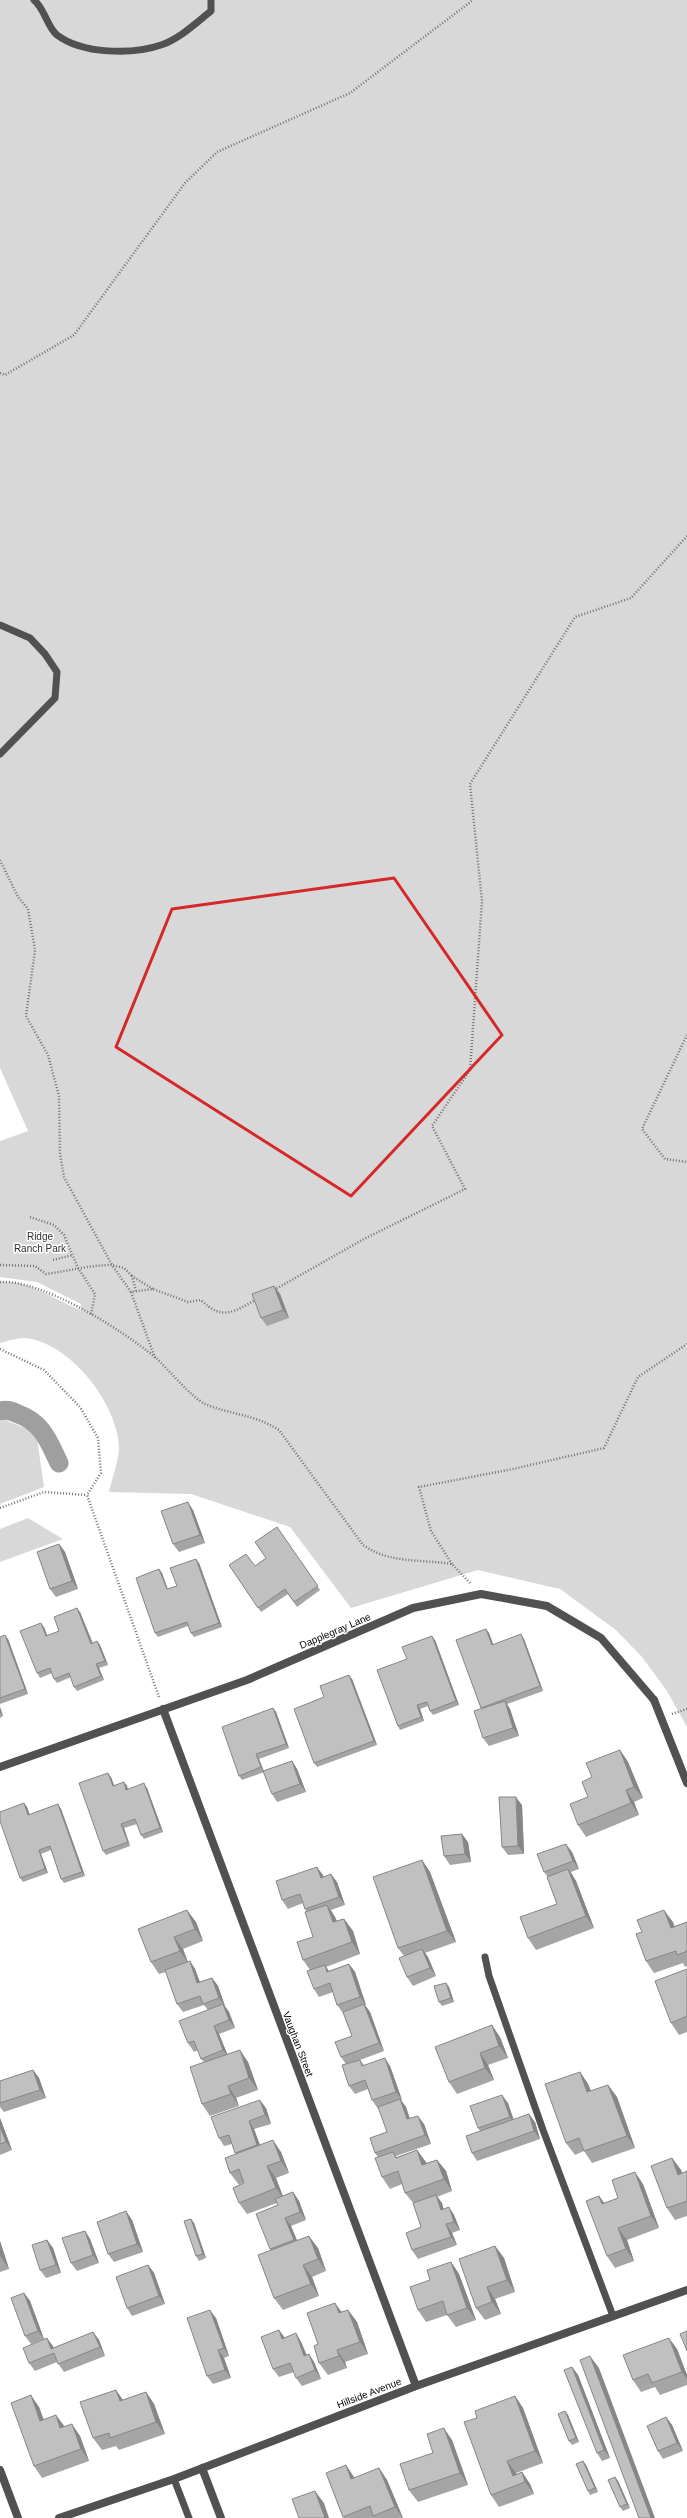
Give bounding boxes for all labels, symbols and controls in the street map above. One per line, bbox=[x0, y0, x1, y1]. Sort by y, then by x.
park label: Ridge Ranch Park bbox=[14, 1231, 67, 1254]
street label: Dapplegray Lane bbox=[298, 1611, 373, 1651]
street label: Vaughan Street bbox=[281, 2010, 316, 2078]
street label: Hillside Avenue bbox=[335, 2375, 403, 2410]

